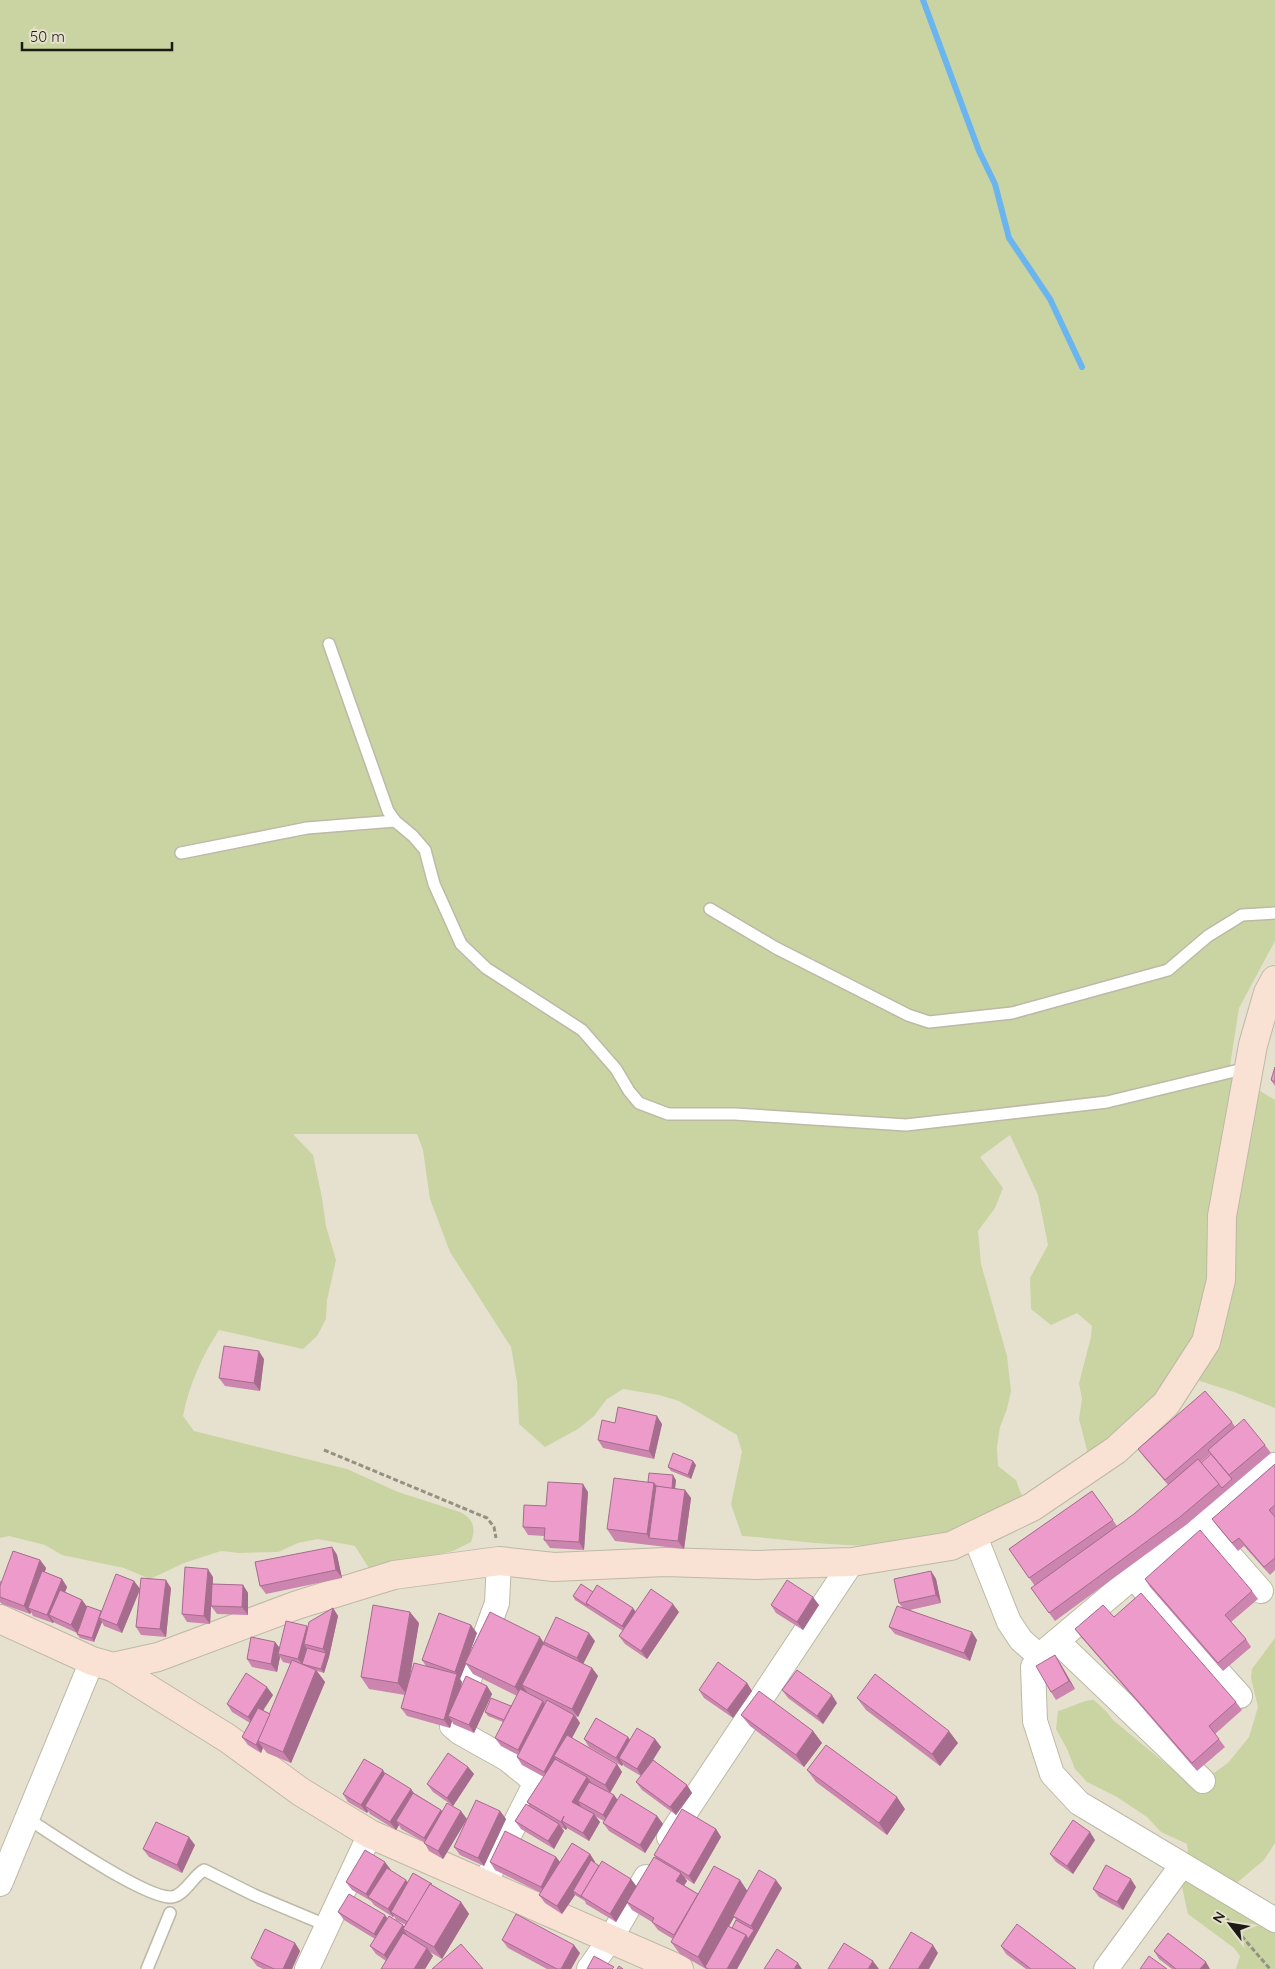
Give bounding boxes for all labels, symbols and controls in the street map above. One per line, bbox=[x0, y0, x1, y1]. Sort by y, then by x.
scale bar bbox=[22, 20, 172, 52]
text: 50 m bbox=[30, 27, 65, 46]
north arrow bbox=[1205, 1899, 1255, 1949]
text: N bbox=[1208, 1908, 1229, 1926]

